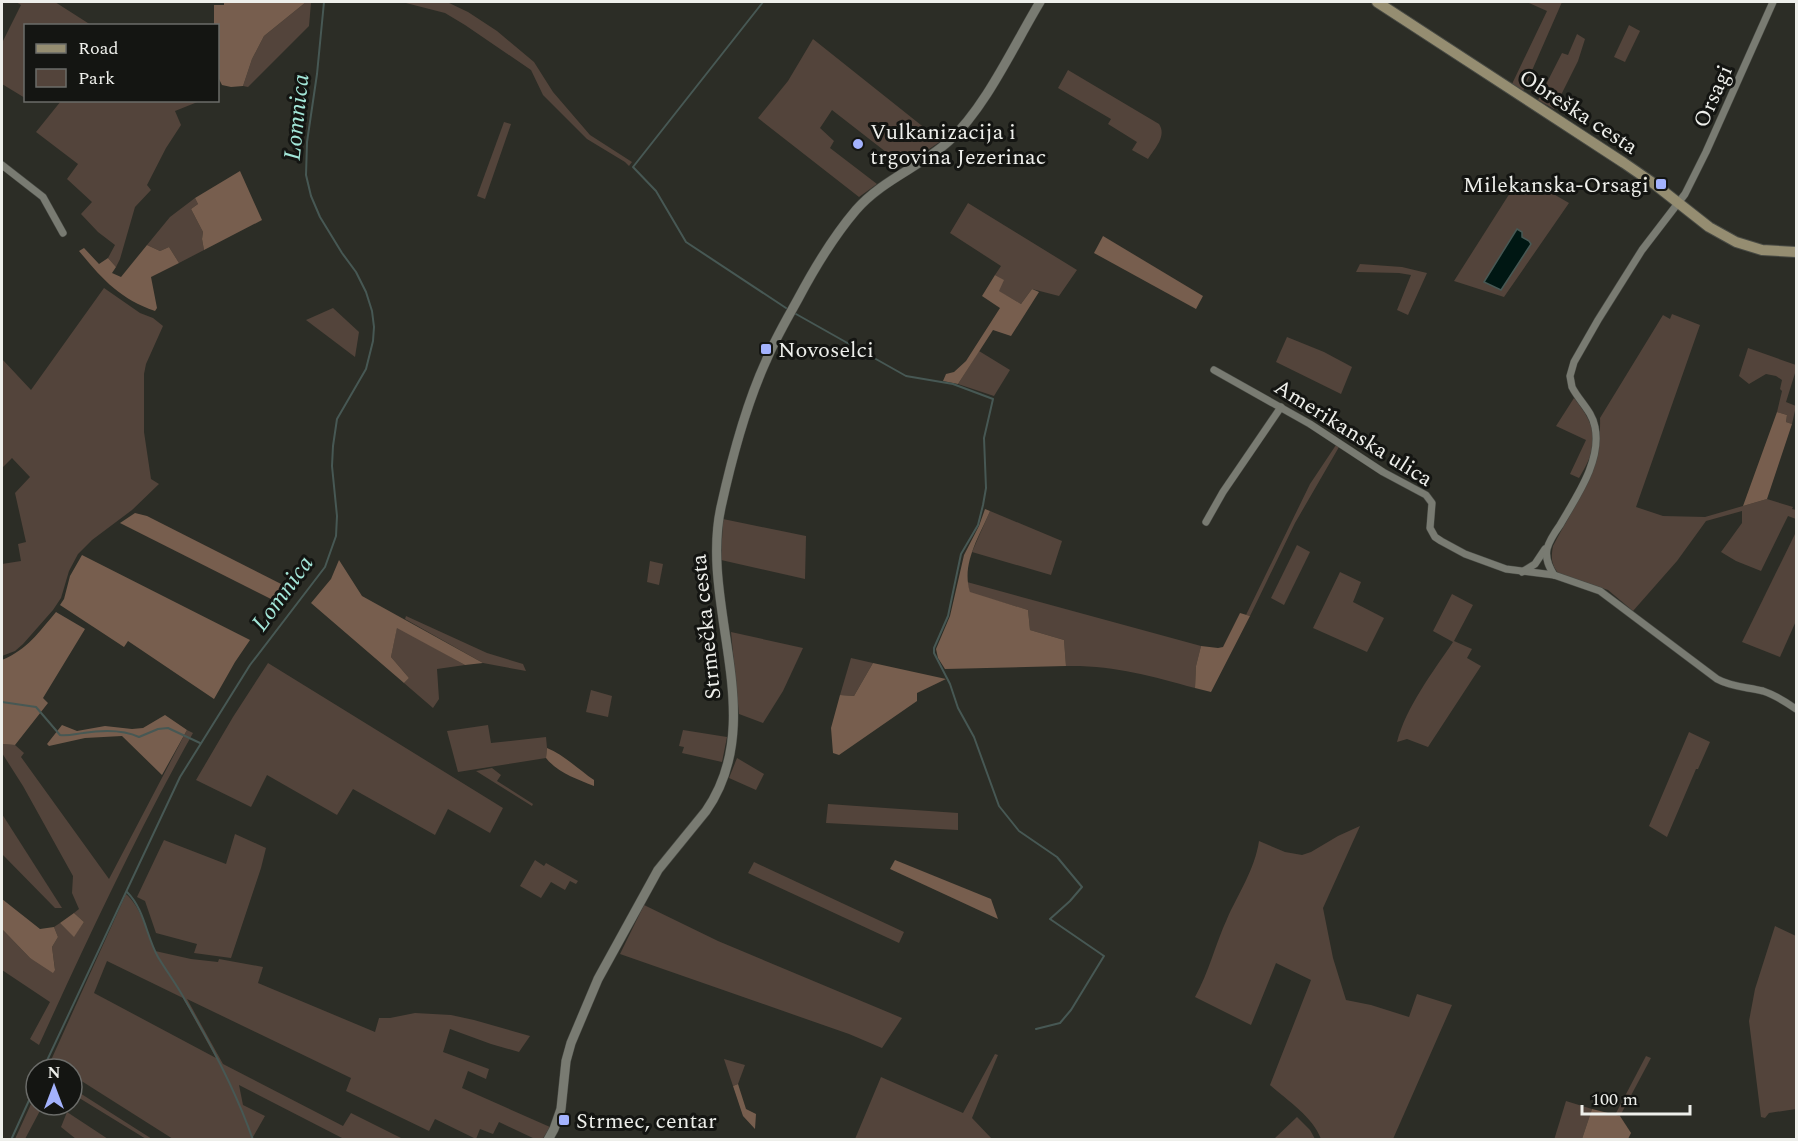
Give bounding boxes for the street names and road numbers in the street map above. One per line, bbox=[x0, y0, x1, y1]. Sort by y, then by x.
street label: Orsagi bbox=[1685, 60, 1742, 133]
street label: Obreška cesta bbox=[1512, 61, 1644, 163]
street label: Amerikanska ulica bbox=[1267, 371, 1439, 496]
street label: Strmečka cesta bbox=[682, 552, 731, 701]

